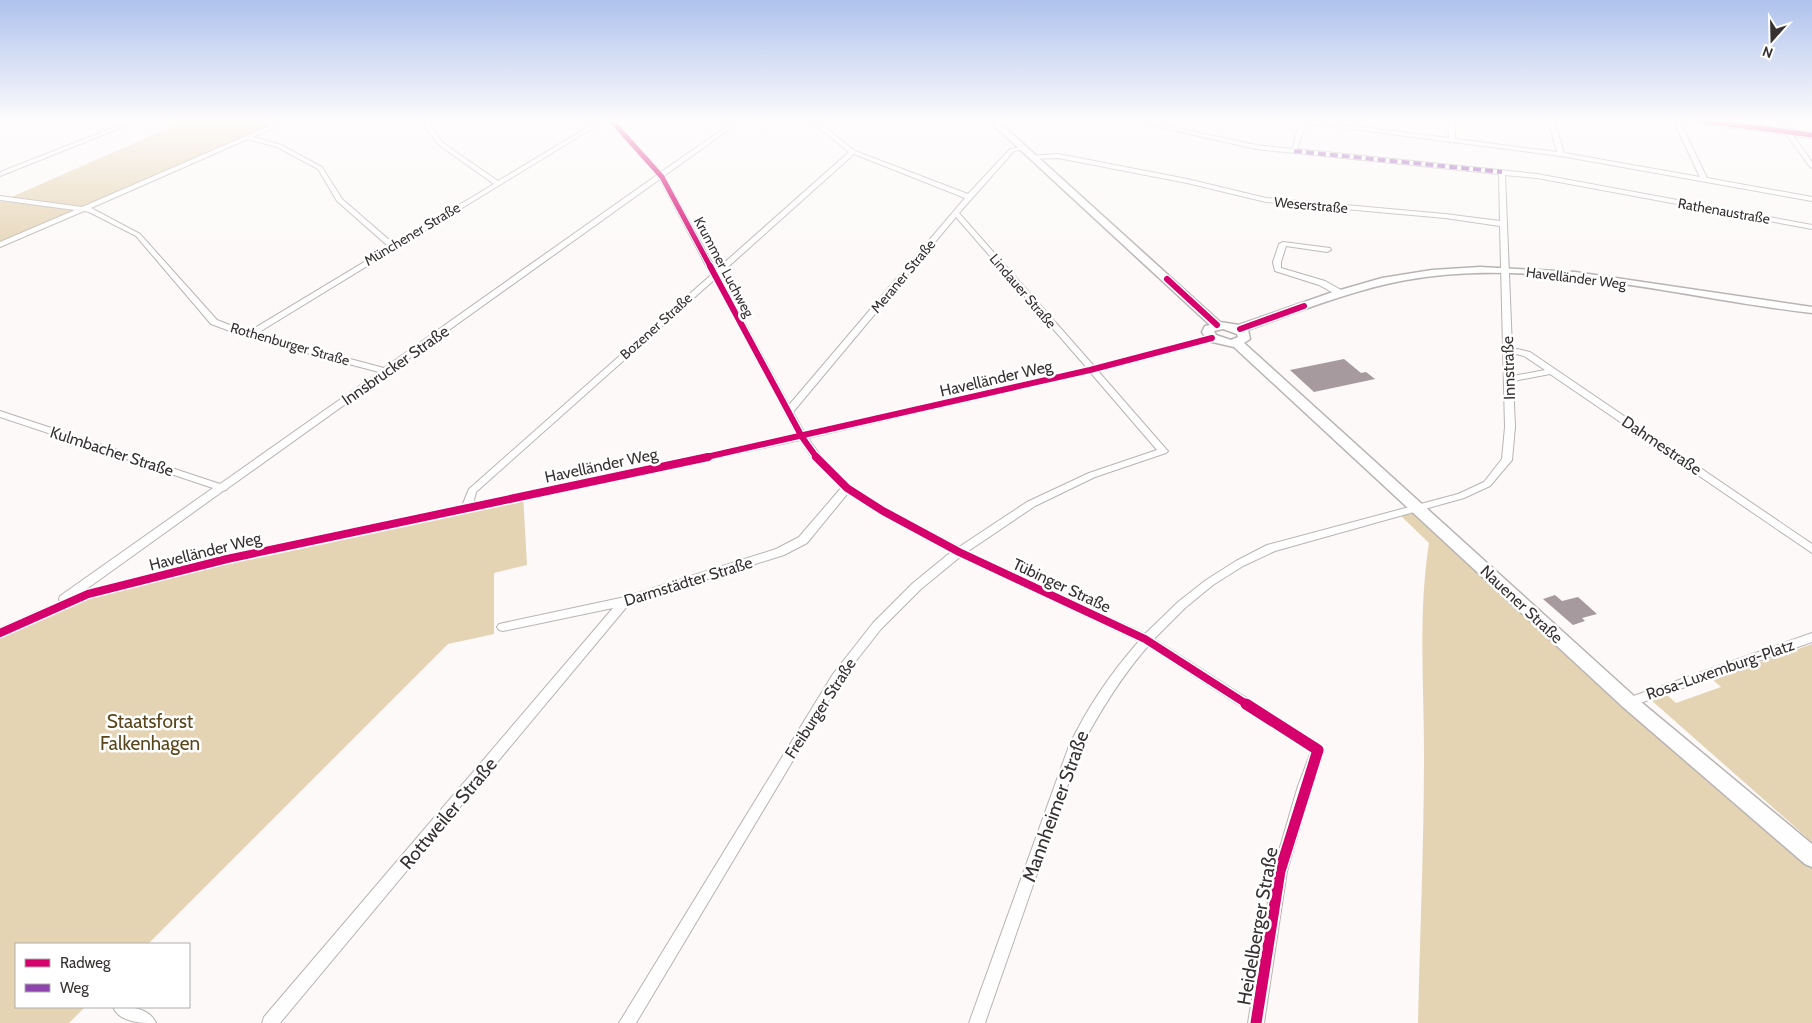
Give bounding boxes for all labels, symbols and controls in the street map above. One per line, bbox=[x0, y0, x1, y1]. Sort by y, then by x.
north arrow bbox=[1747, 15, 1797, 65]
text: N bbox=[1760, 42, 1775, 62]
street label: Weserstraße bbox=[1273, 193, 1349, 217]
street label: Rathenaustraße bbox=[1677, 194, 1771, 228]
street label: Münchener Straße bbox=[361, 198, 463, 270]
street label: Krummer Luchweg bbox=[690, 214, 759, 321]
street label: Meraner Straße bbox=[867, 235, 939, 317]
street label: Lindauer Straße bbox=[986, 250, 1060, 332]
street label: Havelländer Weg bbox=[1525, 263, 1628, 293]
street label: Bozener Straße bbox=[616, 289, 696, 363]
street label: Rothenburger Straße bbox=[228, 318, 352, 370]
street label: Innsbrucker Straße bbox=[338, 321, 452, 409]
street label: Innstraße bbox=[1498, 336, 1519, 400]
street label: Havelländer Weg bbox=[938, 356, 1055, 401]
street label: Dahmestraße bbox=[1618, 412, 1705, 479]
street label: Kulmbacher Straße bbox=[48, 423, 176, 480]
street label: Havelländer Weg bbox=[543, 444, 660, 487]
street label: Havelländer Weg bbox=[147, 528, 264, 575]
street label: Darmstädter Straße bbox=[622, 553, 755, 610]
street label: Tübinger Straße bbox=[1010, 554, 1114, 616]
street label: Nauener Straße bbox=[1477, 561, 1567, 647]
street label: Rosa-Luxemburg-Platz bbox=[1644, 635, 1797, 704]
street label: Freiburger Straße bbox=[781, 655, 860, 762]
park label: Staatsforst Falkenhagen bbox=[100, 710, 200, 755]
street label: Mannheimer Straße bbox=[1017, 727, 1094, 885]
street label: Rottweiler Straße bbox=[395, 753, 502, 874]
street label: Heidelberger Straße bbox=[1232, 845, 1283, 1007]
legend bbox=[15, 943, 190, 1008]
text: Radweg bbox=[60, 954, 111, 972]
text: Weg bbox=[60, 979, 89, 997]

